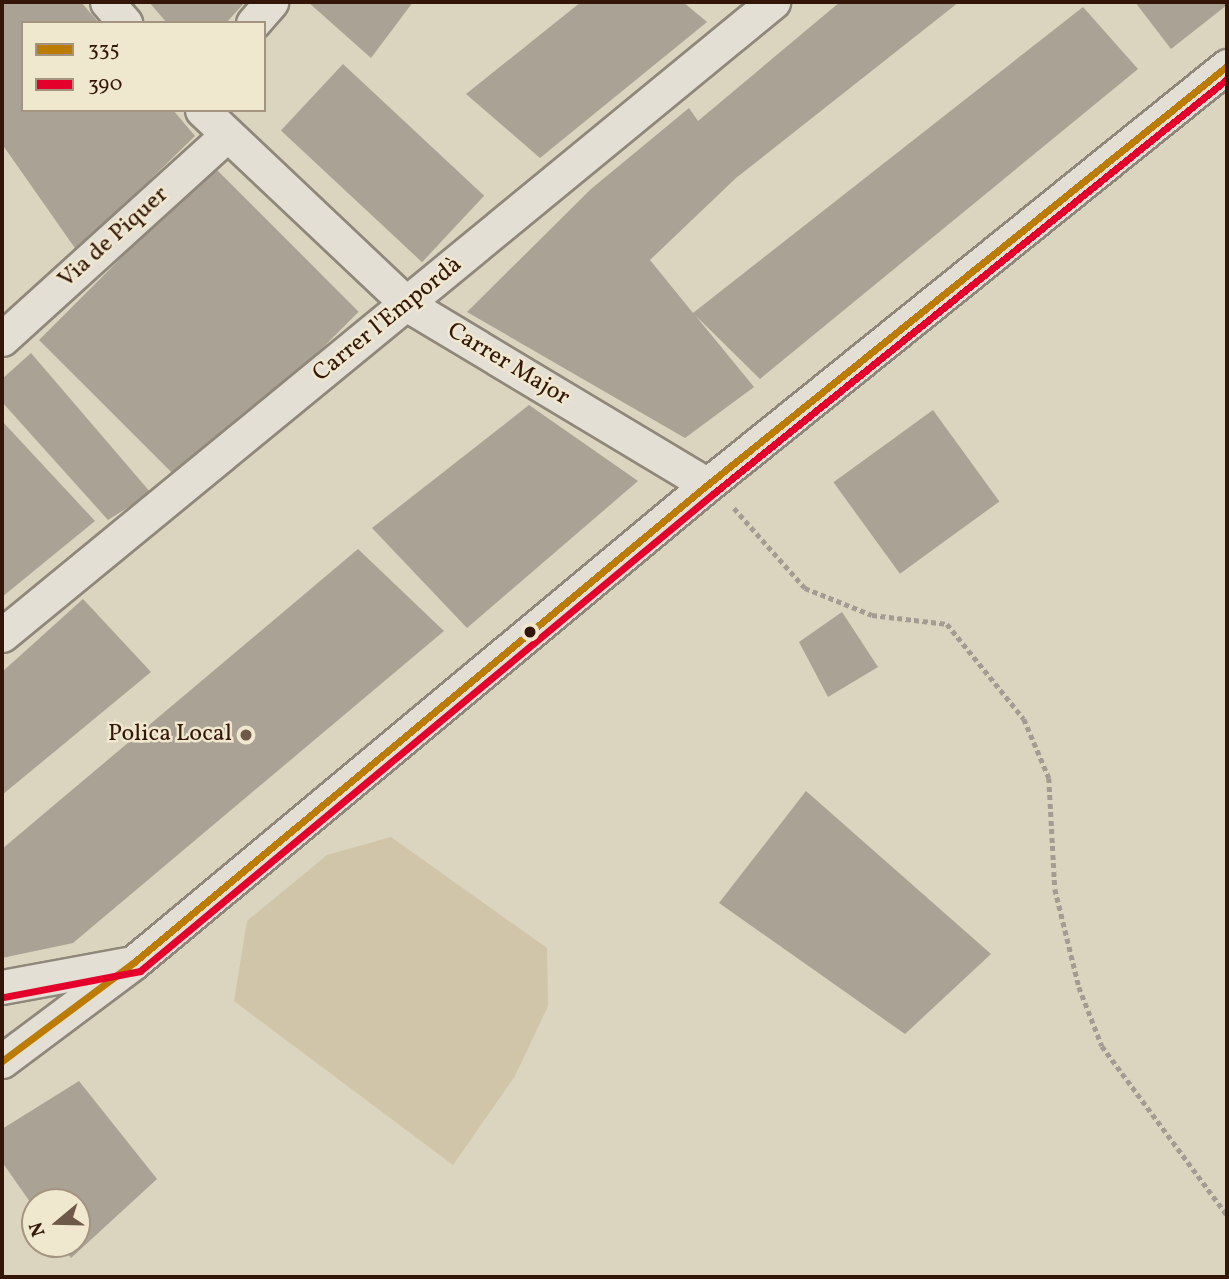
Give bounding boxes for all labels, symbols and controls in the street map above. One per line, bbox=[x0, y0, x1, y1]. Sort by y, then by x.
legend bbox=[21, 21, 266, 112]
text: 335 bbox=[88, 35, 120, 64]
text: 390 bbox=[88, 70, 122, 99]
street label: Via de Piquer bbox=[53, 181, 175, 295]
street label: Carrer l'Empordà bbox=[308, 251, 468, 389]
street label: Carrer Major bbox=[441, 317, 575, 413]
unlabelled marker bbox=[523, 625, 537, 639]
place label: Polica Local bbox=[108, 721, 232, 749]
marker: Polica Local bbox=[238, 727, 254, 743]
north arrow bbox=[21, 1188, 91, 1258]
text: N bbox=[24, 1218, 53, 1240]

